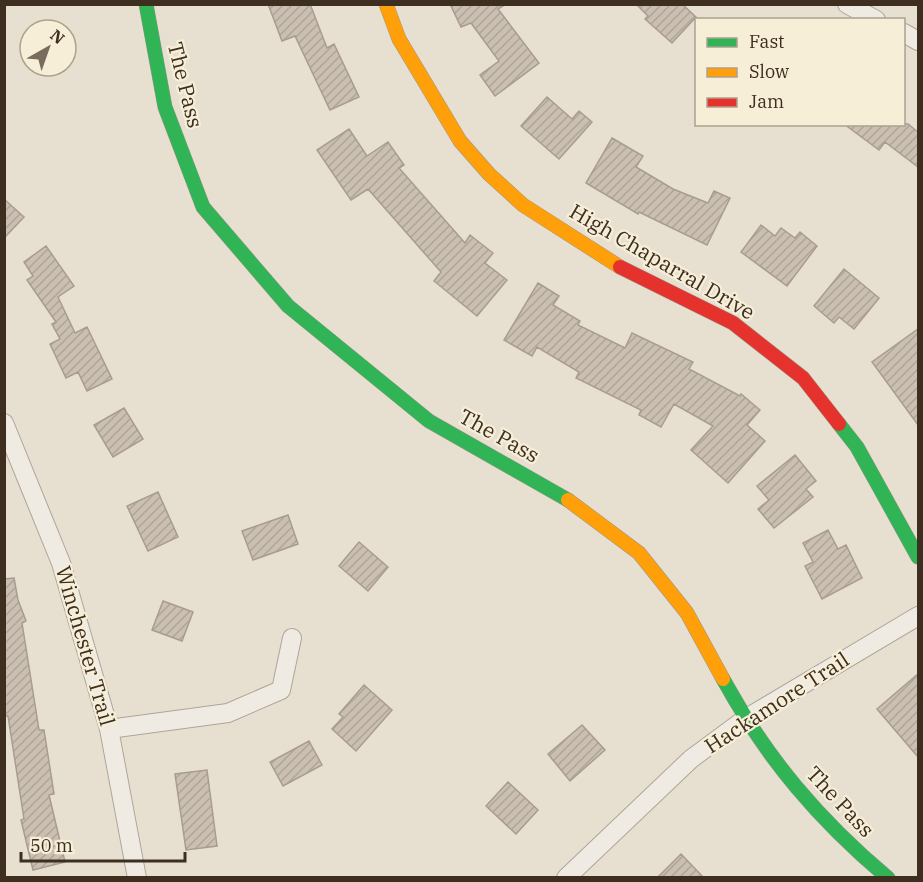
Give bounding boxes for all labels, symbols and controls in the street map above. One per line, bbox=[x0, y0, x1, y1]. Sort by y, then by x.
north arrow bbox=[18, 18, 78, 78]
legend bbox=[695, 18, 905, 126]
text: N bbox=[46, 25, 69, 48]
text: Fast bbox=[749, 30, 784, 53]
street label: The Pass bbox=[162, 39, 210, 131]
text: Slow bbox=[749, 60, 789, 83]
text: Jam bbox=[749, 90, 784, 113]
street label: High Chaparral Drive bbox=[565, 197, 760, 326]
street label: The Pass bbox=[454, 402, 545, 469]
street label: Winchester Trail bbox=[50, 562, 122, 729]
street label: Hackamore Trail bbox=[699, 645, 854, 759]
street label: The Pass bbox=[801, 760, 881, 843]
scale bar bbox=[21, 825, 184, 863]
text: 50 m bbox=[30, 834, 73, 857]

